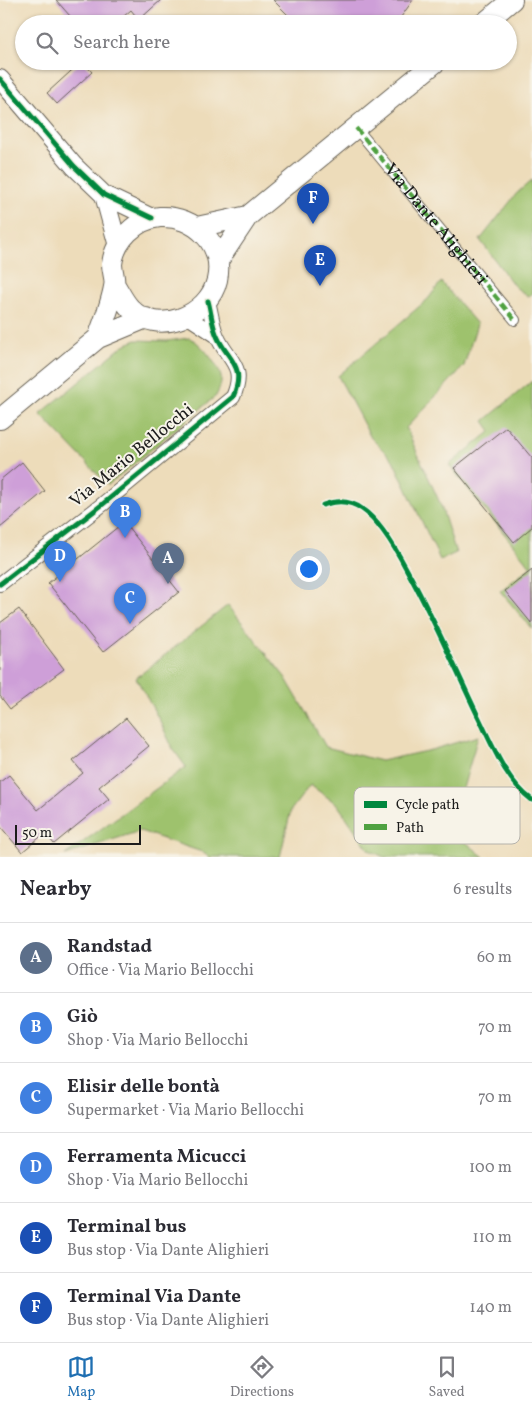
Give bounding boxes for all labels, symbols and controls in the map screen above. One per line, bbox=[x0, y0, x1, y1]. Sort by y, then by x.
search box bbox=[15, 15, 517, 70]
icon: search bbox=[33, 29, 61, 57]
text: Search here bbox=[73, 30, 170, 56]
street label: Via Dante Alighieri bbox=[378, 158, 494, 290]
pin: F bbox=[297, 183, 329, 224]
pin: E bbox=[304, 245, 336, 286]
street label: Via Mario Bellocchi bbox=[66, 399, 198, 513]
pin: B bbox=[109, 497, 141, 538]
pin: D bbox=[44, 541, 76, 582]
pin: A bbox=[152, 543, 184, 584]
your location bbox=[296, 556, 322, 582]
pin: C bbox=[114, 583, 146, 624]
legend bbox=[354, 787, 520, 844]
text: Cycle path bbox=[396, 796, 460, 815]
text: Path bbox=[396, 819, 424, 838]
scale bar bbox=[15, 822, 141, 845]
text: 50 m bbox=[22, 824, 52, 843]
text: Nearby bbox=[20, 875, 91, 904]
text: 6 results bbox=[453, 879, 512, 901]
text: Randstad bbox=[67, 934, 152, 960]
text: A bbox=[30, 947, 42, 969]
text: 60 m bbox=[477, 947, 512, 969]
text: Office · Via Mario Bellocchi bbox=[67, 960, 254, 982]
text: Giò bbox=[67, 1004, 98, 1030]
text: B bbox=[31, 1017, 41, 1039]
text: 70 m bbox=[478, 1017, 512, 1039]
text: Shop · Via Mario Bellocchi bbox=[67, 1030, 248, 1052]
text: Elisir delle bontà bbox=[67, 1074, 220, 1100]
text: C bbox=[31, 1087, 41, 1109]
text: 70 m bbox=[478, 1087, 512, 1109]
text: Supermarket · Via Mario Bellocchi bbox=[67, 1100, 304, 1122]
text: Ferramenta Micucci bbox=[67, 1144, 247, 1170]
text: D bbox=[30, 1157, 42, 1179]
text: 100 m bbox=[469, 1157, 512, 1179]
text: Shop · Via Mario Bellocchi bbox=[67, 1170, 248, 1192]
text: Terminal bus bbox=[67, 1214, 187, 1240]
text: E bbox=[31, 1227, 41, 1249]
text: 110 m bbox=[473, 1227, 512, 1249]
text: Bus stop · Via Dante Alighieri bbox=[67, 1240, 269, 1262]
text: Terminal Via Dante bbox=[67, 1284, 241, 1310]
text: F bbox=[31, 1297, 41, 1319]
text: 140 m bbox=[470, 1297, 512, 1319]
text: Bus stop · Via Dante Alighieri bbox=[67, 1310, 269, 1332]
tab: Map bbox=[67, 1353, 95, 1402]
tab: Directions bbox=[230, 1353, 294, 1402]
tab: Saved bbox=[429, 1353, 465, 1402]

